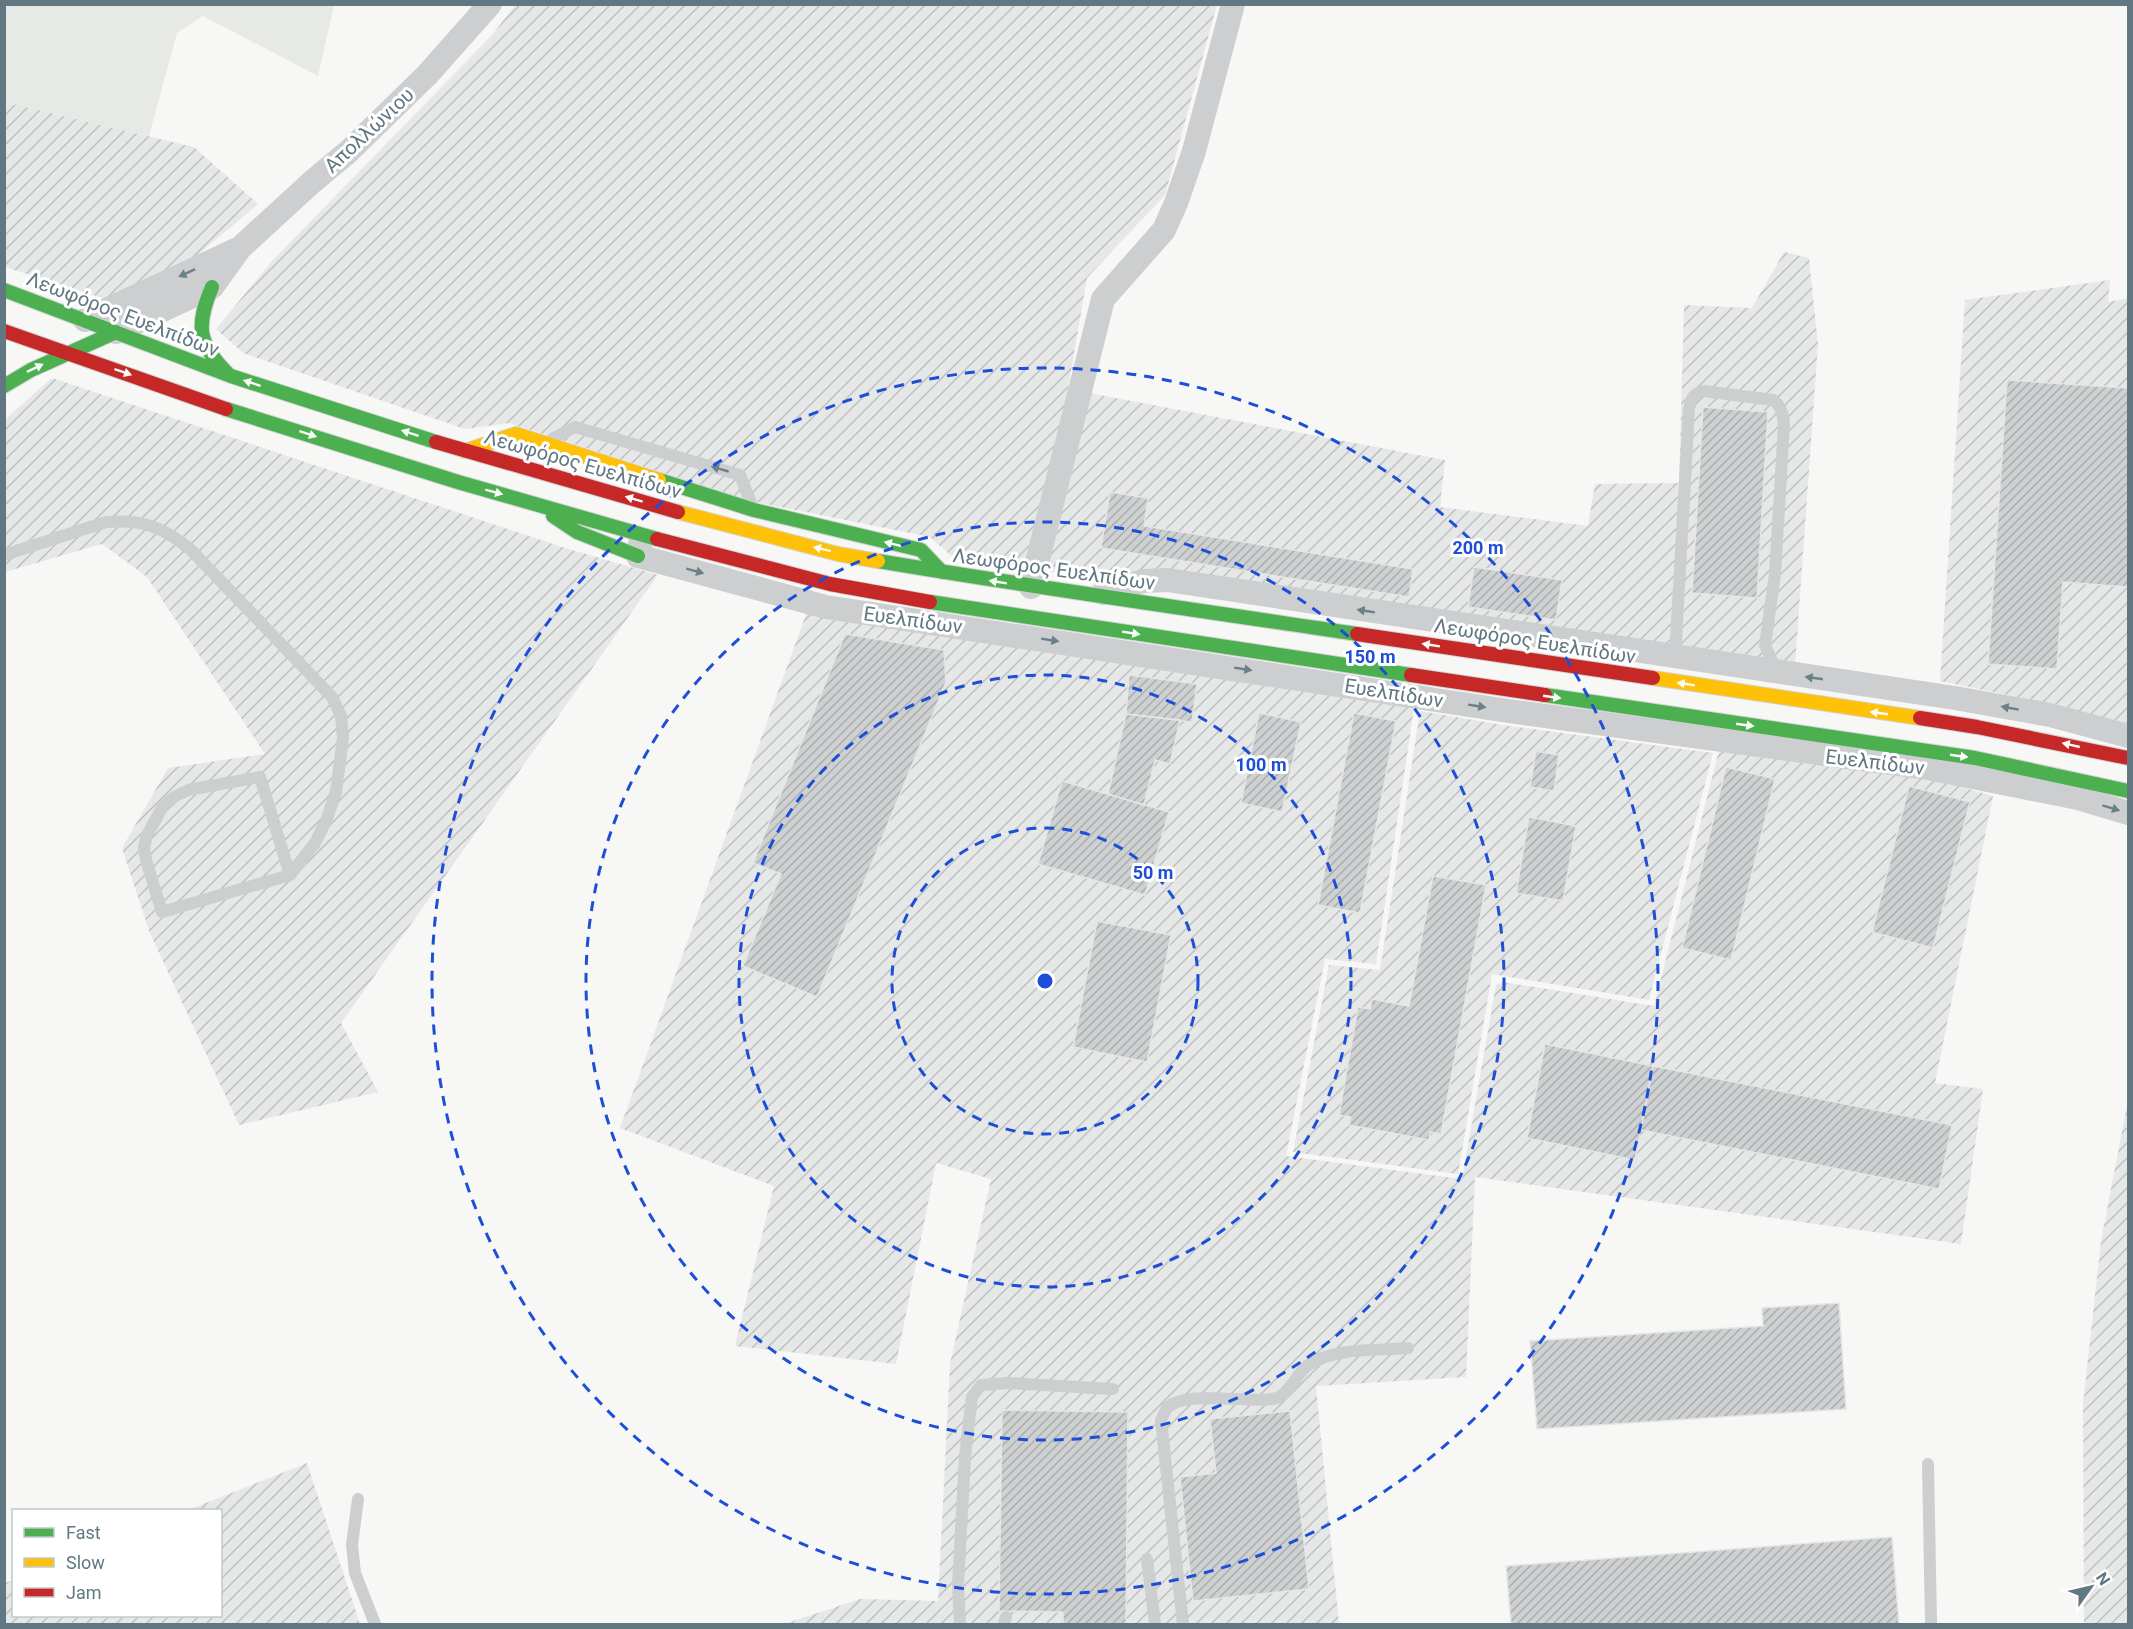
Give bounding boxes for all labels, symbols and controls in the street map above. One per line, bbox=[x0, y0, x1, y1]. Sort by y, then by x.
street label: Απολλώνιου bbox=[319, 82, 419, 178]
street label: Λεωφόρος Ευελπίδων bbox=[24, 266, 223, 362]
one-way arrow bbox=[179, 268, 196, 277]
one-way arrow bbox=[27, 363, 44, 373]
one-way arrow bbox=[114, 368, 132, 378]
one-way arrow bbox=[243, 378, 261, 388]
street label: Λεωφόρος Ευελπίδων bbox=[482, 424, 685, 504]
one-way arrow bbox=[401, 428, 419, 437]
one-way arrow bbox=[299, 430, 317, 439]
one-way arrow bbox=[711, 464, 729, 473]
one-way arrow bbox=[485, 488, 503, 497]
one-way arrow bbox=[625, 494, 643, 503]
text: 200 m bbox=[1452, 537, 1504, 558]
one-way arrow bbox=[884, 538, 903, 548]
street label: Λεωφόρος Ευελπίδων bbox=[951, 543, 1157, 595]
one-way arrow bbox=[813, 544, 832, 554]
one-way arrow bbox=[685, 567, 704, 577]
one-way arrow bbox=[988, 577, 1007, 586]
street label: Ευελπίδων bbox=[862, 601, 964, 639]
one-way arrow bbox=[1356, 606, 1375, 615]
street label: Λεωφόρος Ευελπίδων bbox=[1432, 613, 1638, 669]
one-way arrow bbox=[1122, 628, 1141, 637]
one-way arrow bbox=[1041, 636, 1060, 645]
one-way arrow bbox=[1422, 641, 1441, 650]
text: 150 m bbox=[1344, 646, 1396, 667]
one-way arrow bbox=[1234, 665, 1253, 674]
street label: Ευελπίδων bbox=[1343, 673, 1445, 713]
one-way arrow bbox=[1804, 673, 1823, 683]
one-way arrow bbox=[1677, 679, 1696, 688]
one-way arrow bbox=[1543, 692, 1562, 701]
one-way arrow bbox=[1468, 702, 1487, 711]
one-way arrow bbox=[2001, 703, 2020, 712]
one-way arrow bbox=[1870, 708, 1889, 717]
one-way arrow bbox=[1736, 721, 1755, 730]
one-way arrow bbox=[2062, 740, 2081, 749]
street label: Ευελπίδων bbox=[1824, 744, 1926, 780]
one-way arrow bbox=[1949, 752, 1968, 761]
text: 100 m bbox=[1235, 754, 1287, 775]
one-way arrow bbox=[2102, 804, 2120, 813]
text: 50 m bbox=[1133, 862, 1173, 883]
centre of rings bbox=[1035, 971, 1055, 991]
legend bbox=[12, 1509, 222, 1617]
text: Fast bbox=[66, 1522, 101, 1543]
text: Slow bbox=[66, 1552, 105, 1573]
north arrow bbox=[2061, 1557, 2121, 1617]
text: N bbox=[2092, 1569, 2114, 1589]
text: Jam bbox=[66, 1582, 102, 1603]

